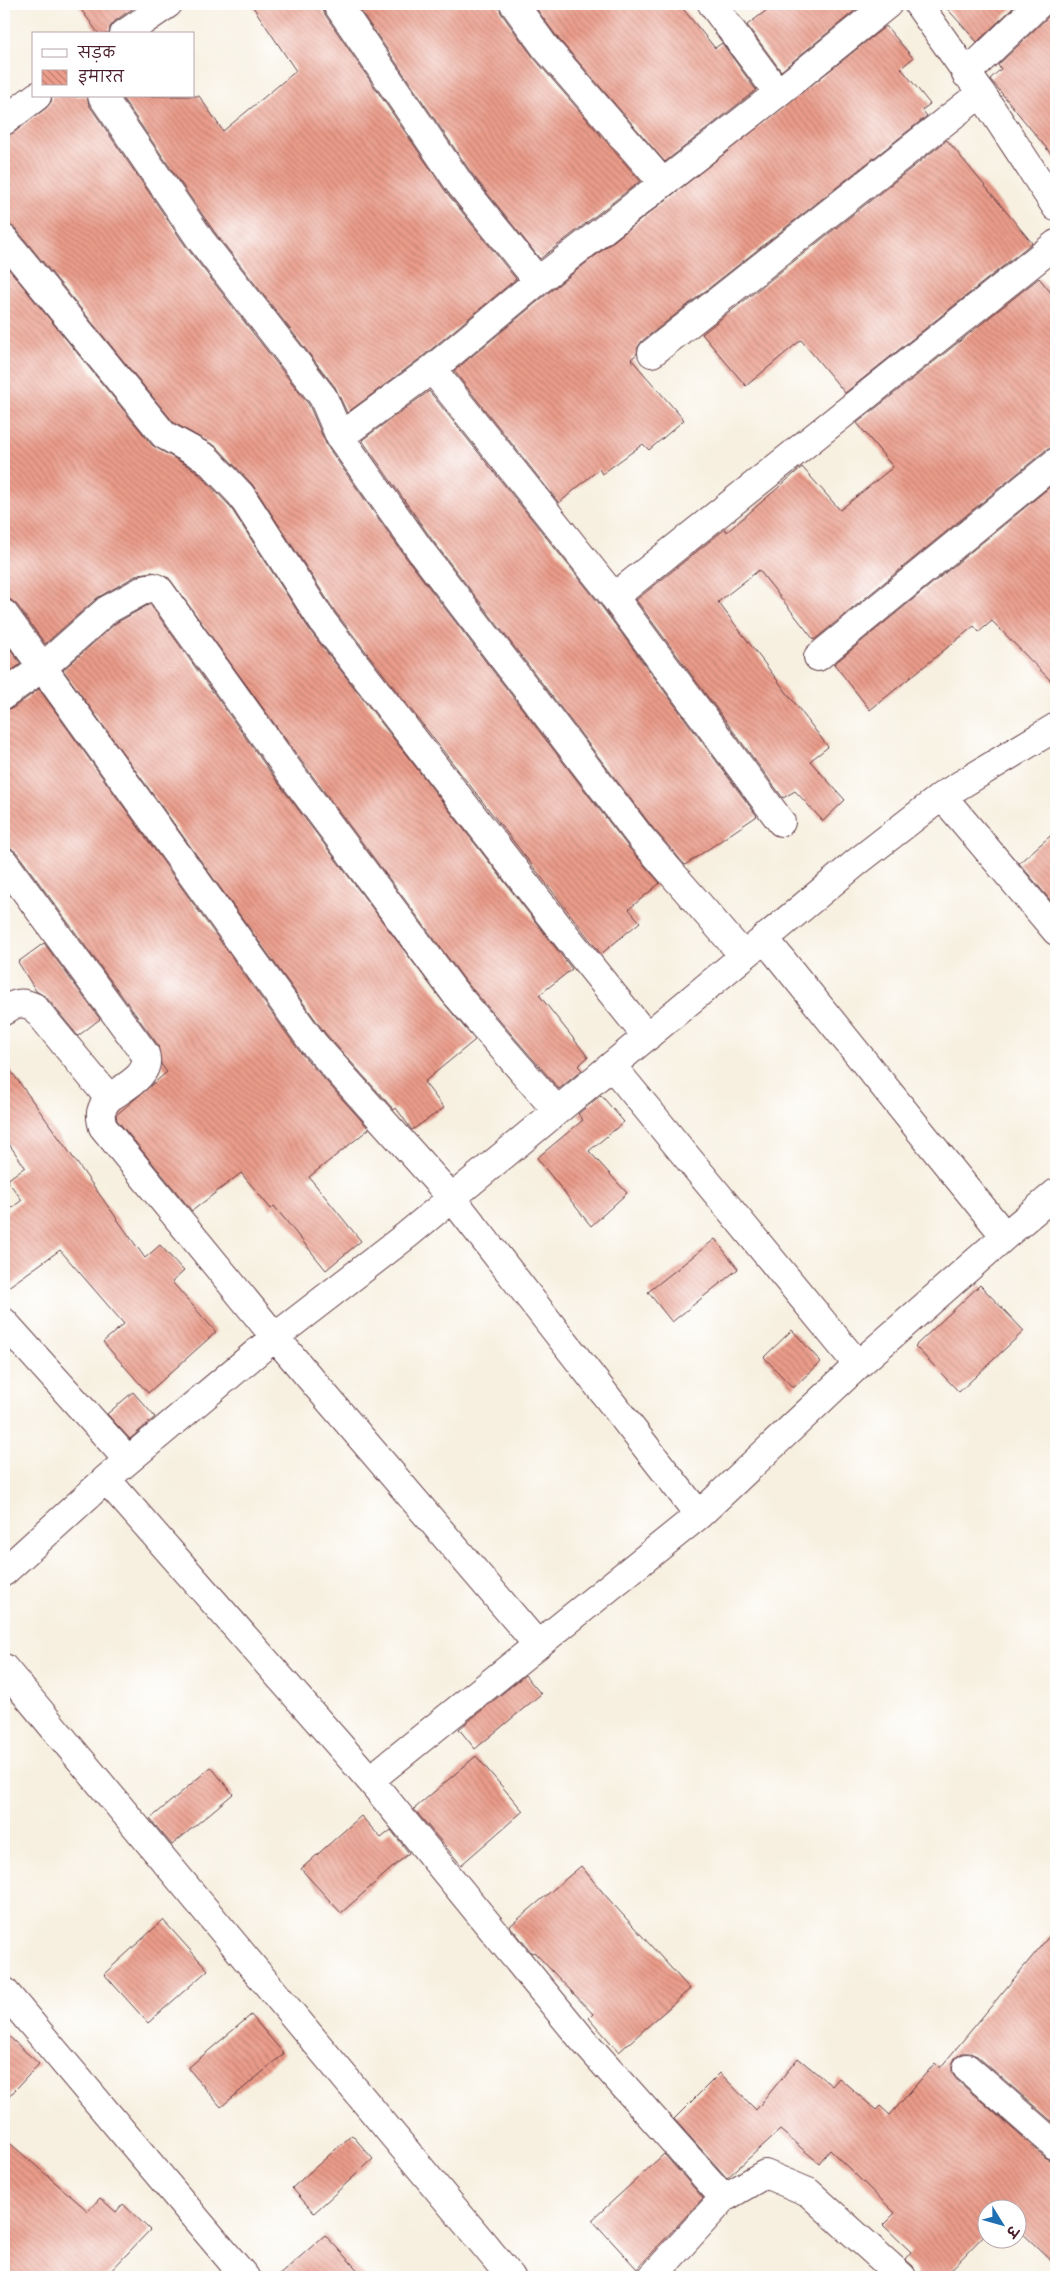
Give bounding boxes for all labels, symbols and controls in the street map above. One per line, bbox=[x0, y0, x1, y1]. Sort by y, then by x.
legend bbox=[32, 32, 195, 98]
text: सड़क bbox=[77, 44, 116, 64]
text: इमारत bbox=[78, 68, 125, 88]
north arrow bbox=[978, 2198, 1028, 2248]
text: उ bbox=[1001, 2220, 1023, 2242]

